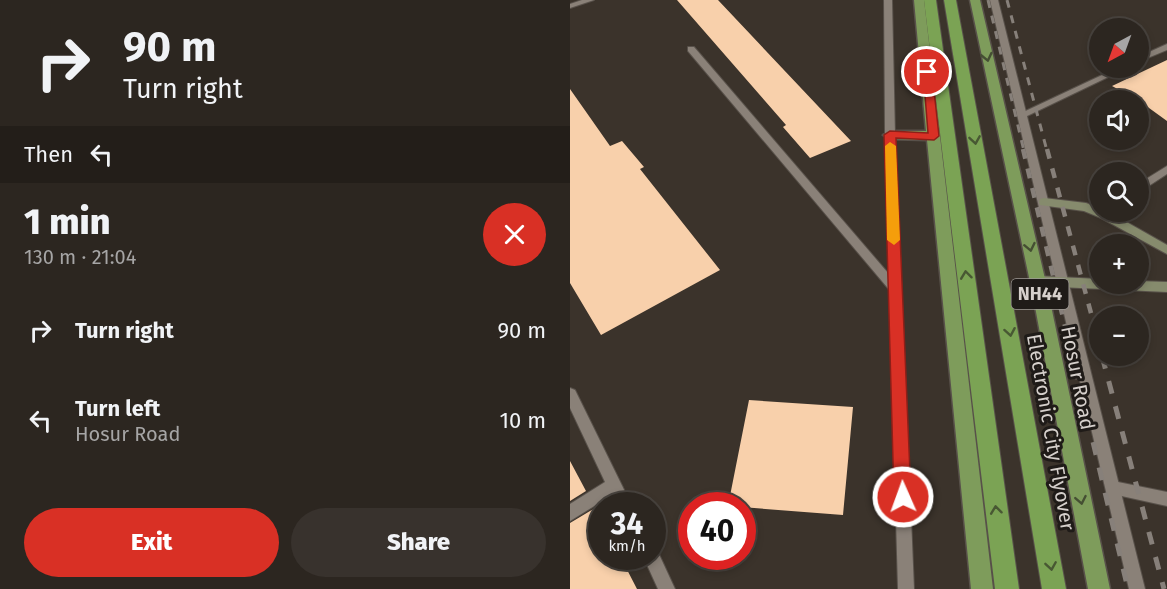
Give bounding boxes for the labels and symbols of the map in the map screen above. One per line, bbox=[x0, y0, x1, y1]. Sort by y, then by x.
north arrow bbox=[1089, 18, 1149, 78]
pin bbox=[901, 46, 952, 97]
one-way arrow bbox=[980, 52, 993, 62]
one-way arrow bbox=[969, 136, 981, 145]
one-way arrow bbox=[1022, 242, 1035, 252]
one-way arrow bbox=[960, 271, 973, 280]
road number: NH44 bbox=[1012, 279, 1068, 309]
street label: Hosur Road bbox=[1056, 324, 1100, 432]
one-way arrow bbox=[1003, 327, 1016, 337]
street label: Electronic City Flyover bbox=[1022, 332, 1080, 532]
position arrow bbox=[871, 465, 935, 529]
speed limit sign: 40 bbox=[678, 492, 756, 570]
one-way arrow bbox=[1074, 495, 1087, 505]
one-way arrow bbox=[991, 506, 1003, 515]
one-way arrow bbox=[1044, 561, 1056, 570]

